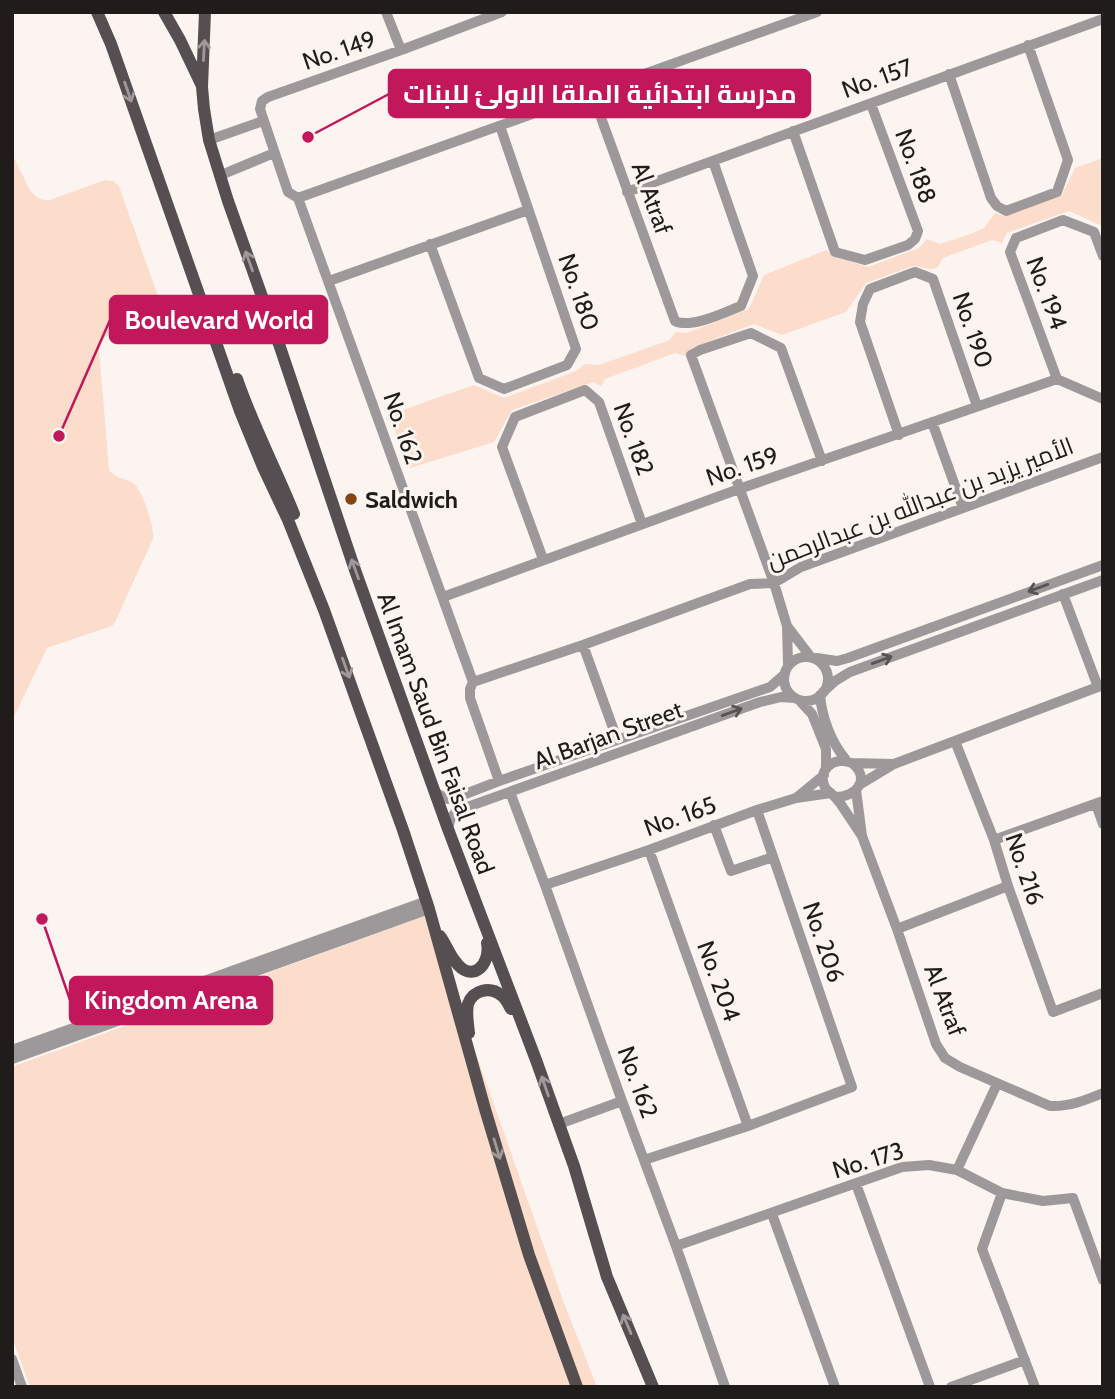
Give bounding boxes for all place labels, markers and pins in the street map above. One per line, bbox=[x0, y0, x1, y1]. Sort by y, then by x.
callout: مدرسة ابتدائية الملقا الاولئ للبنات bbox=[389, 70, 810, 117]
callout: Boulevard World bbox=[110, 296, 327, 343]
place label: Saldwich bbox=[365, 485, 458, 514]
marker: Saldwich bbox=[343, 491, 359, 507]
callout: Kingdom Arena bbox=[70, 977, 272, 1024]

